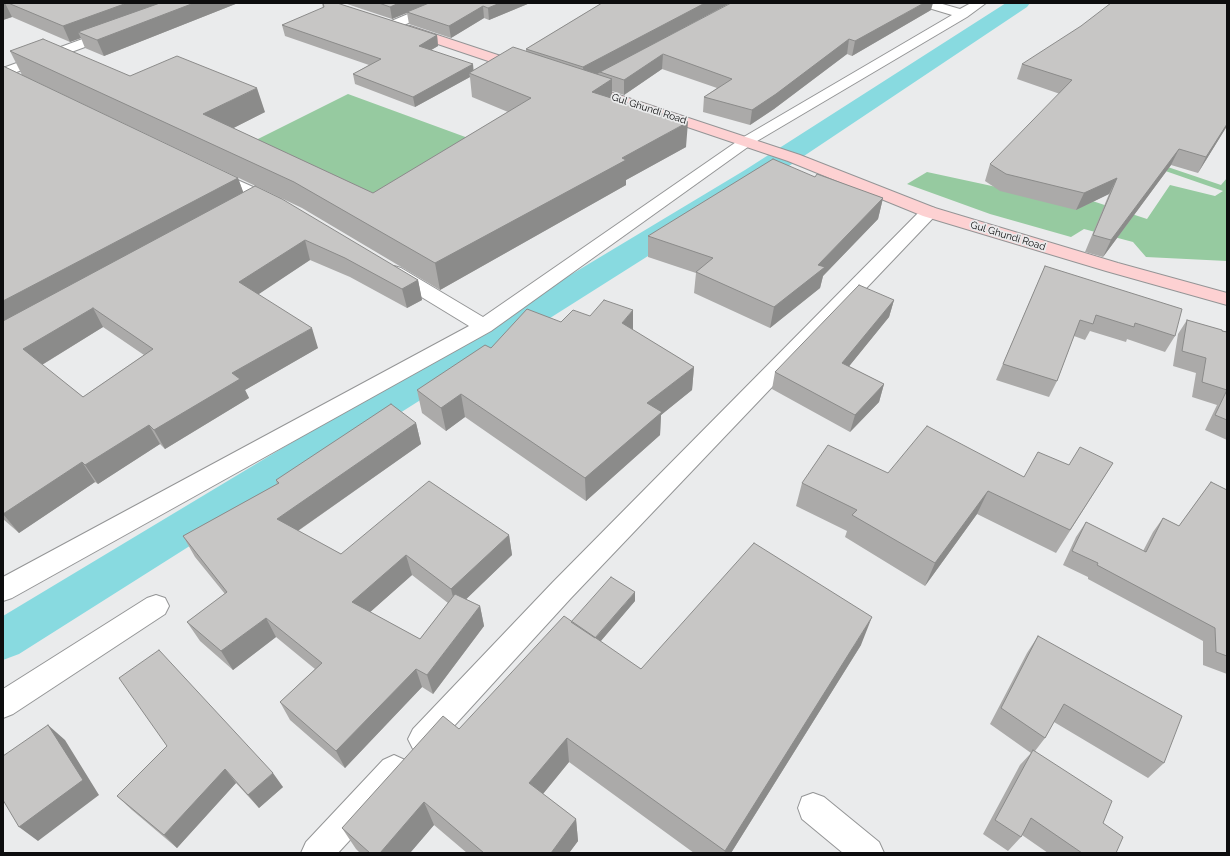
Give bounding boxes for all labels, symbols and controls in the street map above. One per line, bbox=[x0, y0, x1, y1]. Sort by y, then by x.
street label: Gul Ghundi Road bbox=[610, 91, 688, 127]
street label: Gul Ghundi Road bbox=[969, 219, 1047, 253]

